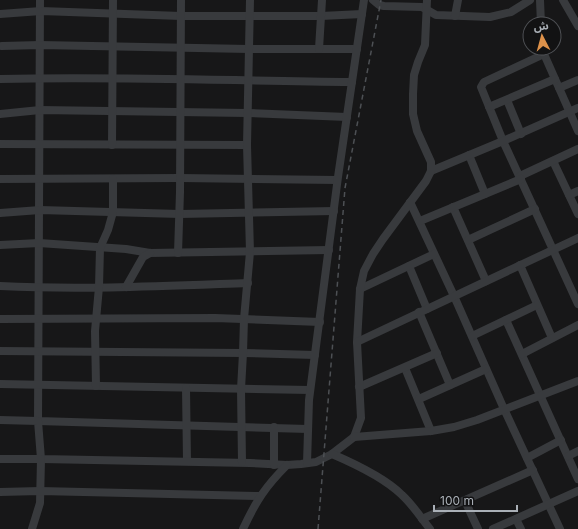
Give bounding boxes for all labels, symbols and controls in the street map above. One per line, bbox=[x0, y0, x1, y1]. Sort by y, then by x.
north arrow bbox=[522, 16, 562, 56]
text: ش bbox=[533, 18, 549, 34]
scale bar bbox=[434, 487, 517, 513]
text: 100 m bbox=[440, 493, 474, 508]

